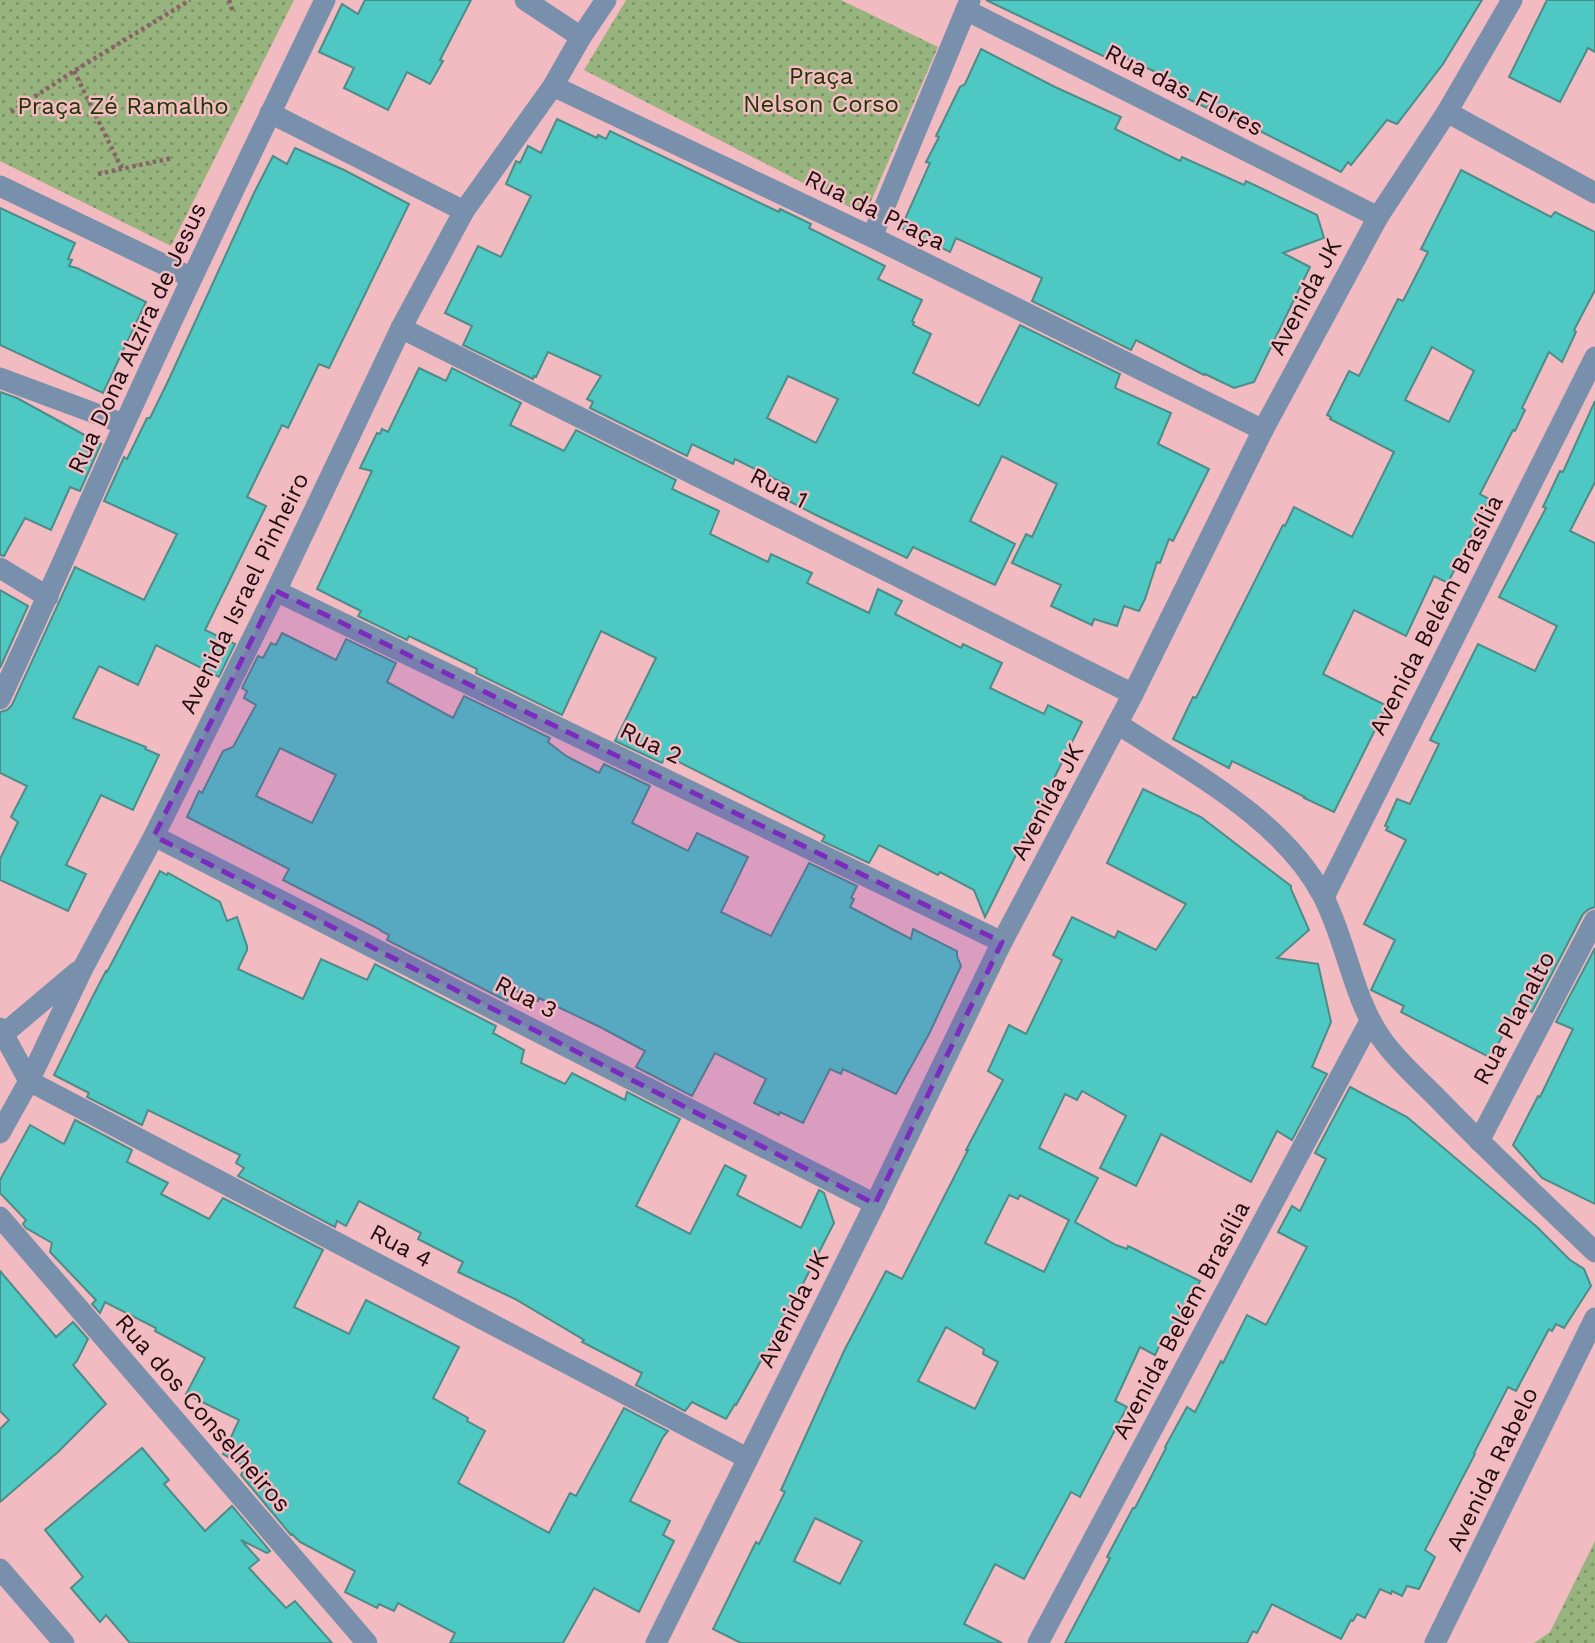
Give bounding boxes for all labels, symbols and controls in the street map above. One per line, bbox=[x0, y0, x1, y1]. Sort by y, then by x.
street label: Rua das Flores bbox=[1100, 38, 1268, 142]
park label: Praça Nelson Corso bbox=[743, 62, 899, 118]
park label: Praça Zé Ramalho bbox=[17, 92, 229, 120]
street label: Rua da Praça bbox=[800, 164, 950, 256]
street label: Rua Dona Alzira de Jesus bbox=[62, 198, 212, 478]
street label: Avenida JK bbox=[1263, 234, 1347, 360]
street label: Rua 1 bbox=[746, 462, 812, 514]
street label: Avenida Israel Pinheiro bbox=[173, 468, 315, 718]
street label: Avenida Belém Brasília bbox=[1363, 490, 1509, 740]
street label: Rua 2 bbox=[615, 716, 687, 770]
street label: Avenida JK bbox=[1005, 739, 1089, 865]
street label: Rua Planalto bbox=[1467, 947, 1561, 1089]
street label: Rua 3 bbox=[490, 970, 562, 1024]
street label: Avenida Belém Brasília bbox=[1106, 1196, 1256, 1444]
street label: Rua 4 bbox=[365, 1218, 437, 1274]
street label: Avenida JK bbox=[752, 1246, 835, 1372]
street label: Rua dos Conselheiros bbox=[109, 1308, 297, 1518]
street label: Avenida Rabelo bbox=[1440, 1382, 1544, 1556]

